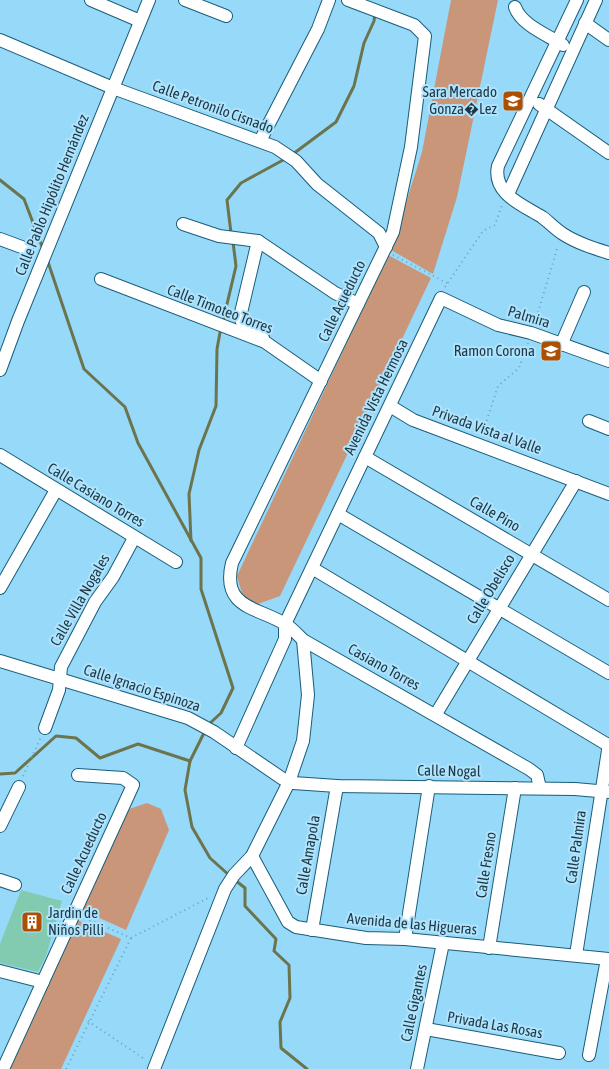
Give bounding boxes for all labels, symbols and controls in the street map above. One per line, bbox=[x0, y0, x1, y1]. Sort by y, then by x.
street label: Calle Petronilo Cisnado bbox=[150, 77, 276, 136]
place label: Sara Mercado Gonza�Lez bbox=[423, 83, 498, 117]
school or university icon: Sara Mercado Gonza�Lez bbox=[501, 89, 525, 113]
street label: Calle Pablo Hipólito Hernández bbox=[11, 111, 92, 278]
street label: Calle Acueducto bbox=[315, 257, 369, 344]
street label: Calle Timoteo Torres bbox=[165, 281, 275, 336]
street label: Palmira bbox=[506, 302, 552, 331]
street label: Avenida Vista Hermosa bbox=[340, 336, 411, 457]
school or university icon: Ramon Corona bbox=[539, 339, 563, 363]
place label: Ramon Corona bbox=[454, 342, 535, 359]
street label: Privada Vista al Valle bbox=[430, 402, 544, 457]
street label: Calle Casiano Torres bbox=[45, 459, 148, 530]
street label: Calle Pino bbox=[467, 492, 523, 535]
street label: Calle Villa Nogales bbox=[46, 551, 113, 649]
street label: Calle Obelisco bbox=[463, 551, 518, 627]
street label: Casiano Torres bbox=[345, 640, 423, 693]
street label: Calle Ignacio Espinoza bbox=[82, 661, 203, 714]
street label: Calle Nogal bbox=[417, 761, 481, 780]
street label: Calle Acueducto bbox=[57, 809, 110, 896]
street label: Calle Palmira bbox=[562, 809, 589, 885]
street label: Calle Amapola bbox=[292, 814, 323, 896]
street label: Calle Fresno bbox=[472, 831, 499, 899]
place label: Jardin de Niños Pilli bbox=[48, 904, 104, 938]
street label: Avenida de las Higueras bbox=[346, 909, 478, 938]
building icon: Jardin de Niños Pilli bbox=[20, 910, 44, 934]
street label: Calle Gigantes bbox=[397, 963, 430, 1043]
street label: Privada Las Rosas bbox=[446, 1008, 544, 1041]

